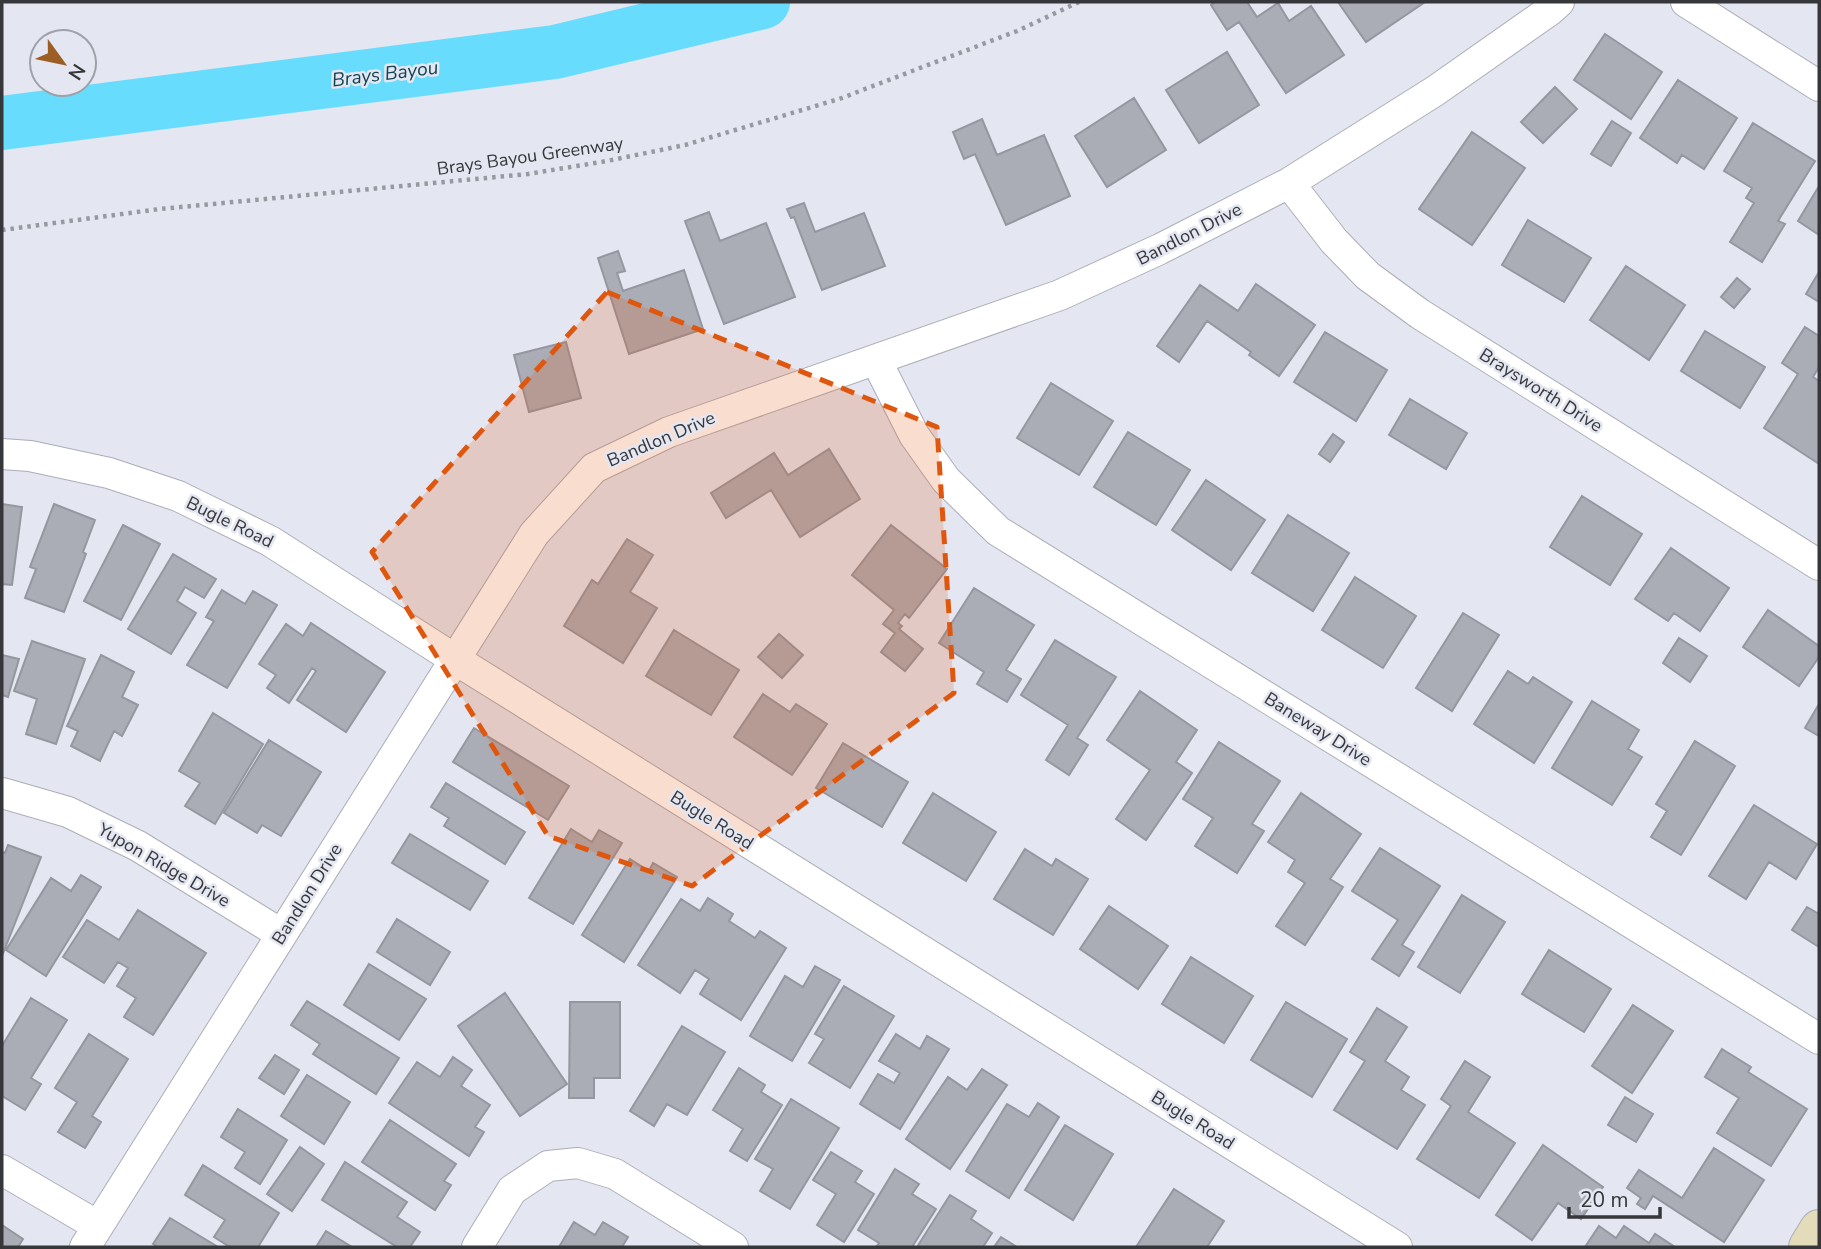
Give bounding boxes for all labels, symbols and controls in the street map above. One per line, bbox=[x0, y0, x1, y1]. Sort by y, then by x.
north arrow bbox=[28, 28, 98, 98]
water label: Brays Bayou bbox=[330, 55, 440, 93]
text: N bbox=[62, 59, 91, 85]
street label: Brays Bayou Greenway bbox=[435, 131, 626, 181]
street label: Bandlon Drive bbox=[1132, 197, 1246, 271]
street label: Braysworth Drive bbox=[1475, 342, 1607, 438]
street label: Bandlon Drive bbox=[603, 405, 719, 473]
street label: Bugle Road bbox=[182, 491, 278, 553]
street label: Baneway Drive bbox=[1260, 686, 1376, 772]
street label: Bugle Road bbox=[666, 785, 758, 855]
street label: Yupon Ridge Drive bbox=[93, 817, 235, 913]
street label: Bandlon Drive bbox=[266, 839, 348, 949]
street label: Bugle Road bbox=[1147, 1085, 1239, 1155]
scale bar bbox=[1569, 1176, 1660, 1220]
text: 20 m bbox=[1580, 1186, 1629, 1214]

